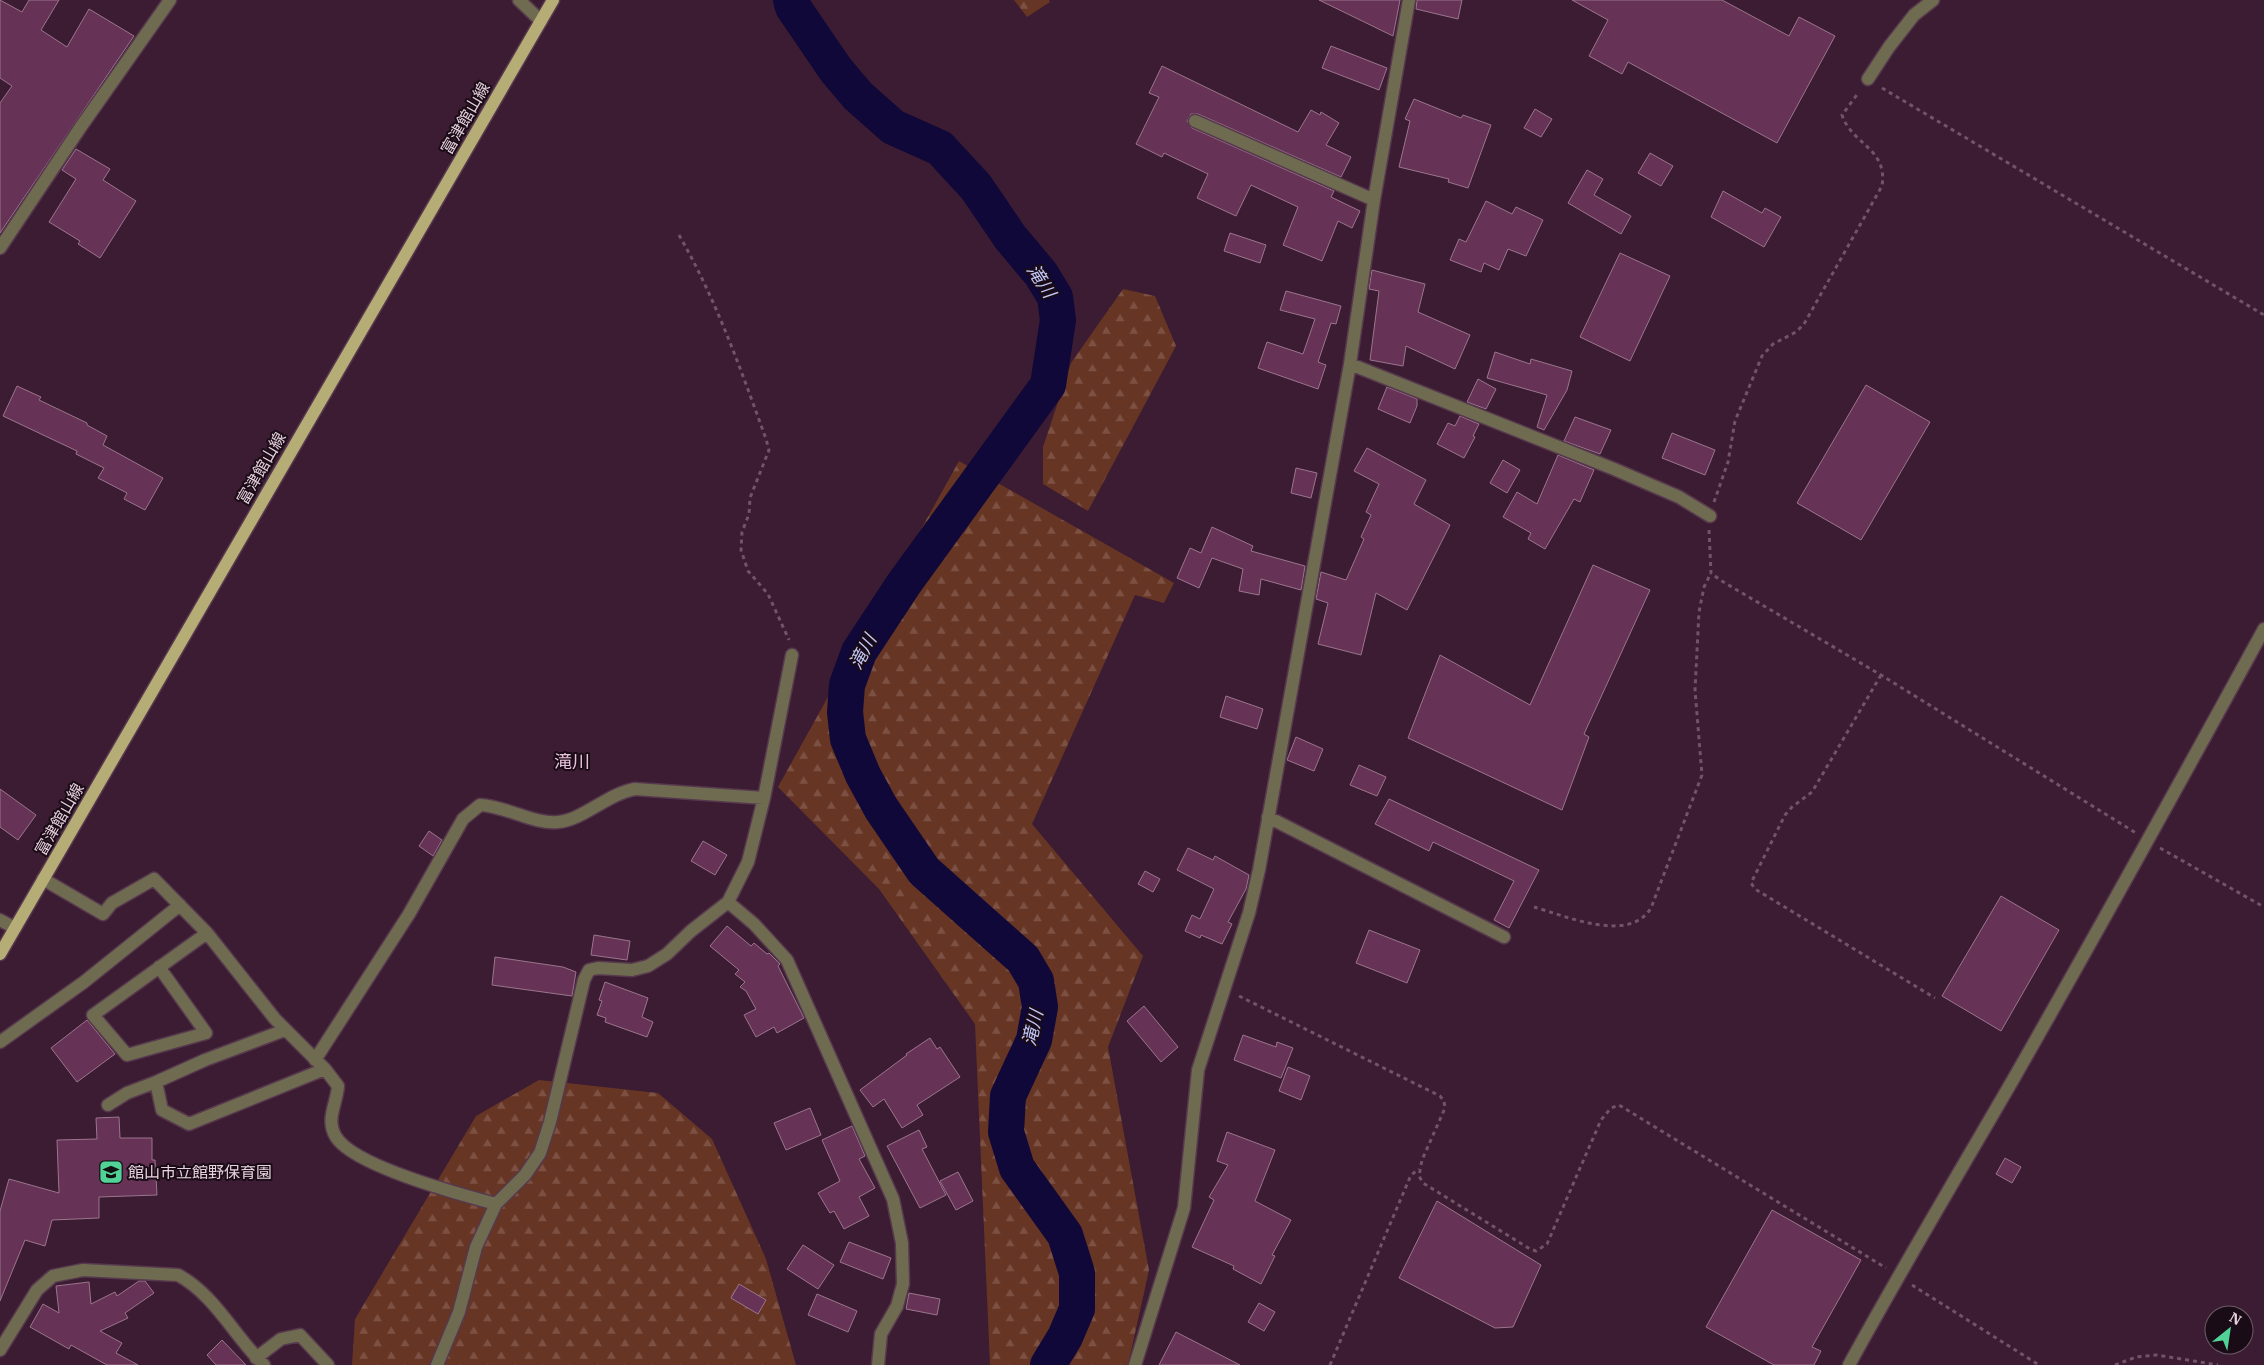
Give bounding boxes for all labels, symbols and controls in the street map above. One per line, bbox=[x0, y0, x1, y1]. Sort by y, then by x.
street label: 富津館山線 bbox=[436, 78, 494, 158]
water label: 滝川 bbox=[1022, 259, 1062, 304]
street label: 富津館山線 bbox=[232, 428, 290, 508]
water label: 滝川 bbox=[844, 629, 882, 673]
district label: 滝川 bbox=[554, 750, 590, 773]
street label: 富津館山線 bbox=[30, 779, 88, 859]
water label: 滝川 bbox=[1017, 1006, 1048, 1048]
school or university icon: 館山市立館野保育園 bbox=[98, 1159, 124, 1185]
place label: 館山市立館野保育園 bbox=[128, 1162, 272, 1182]
north arrow bbox=[2204, 1305, 2254, 1355]
text: N bbox=[2226, 1308, 2245, 1329]

